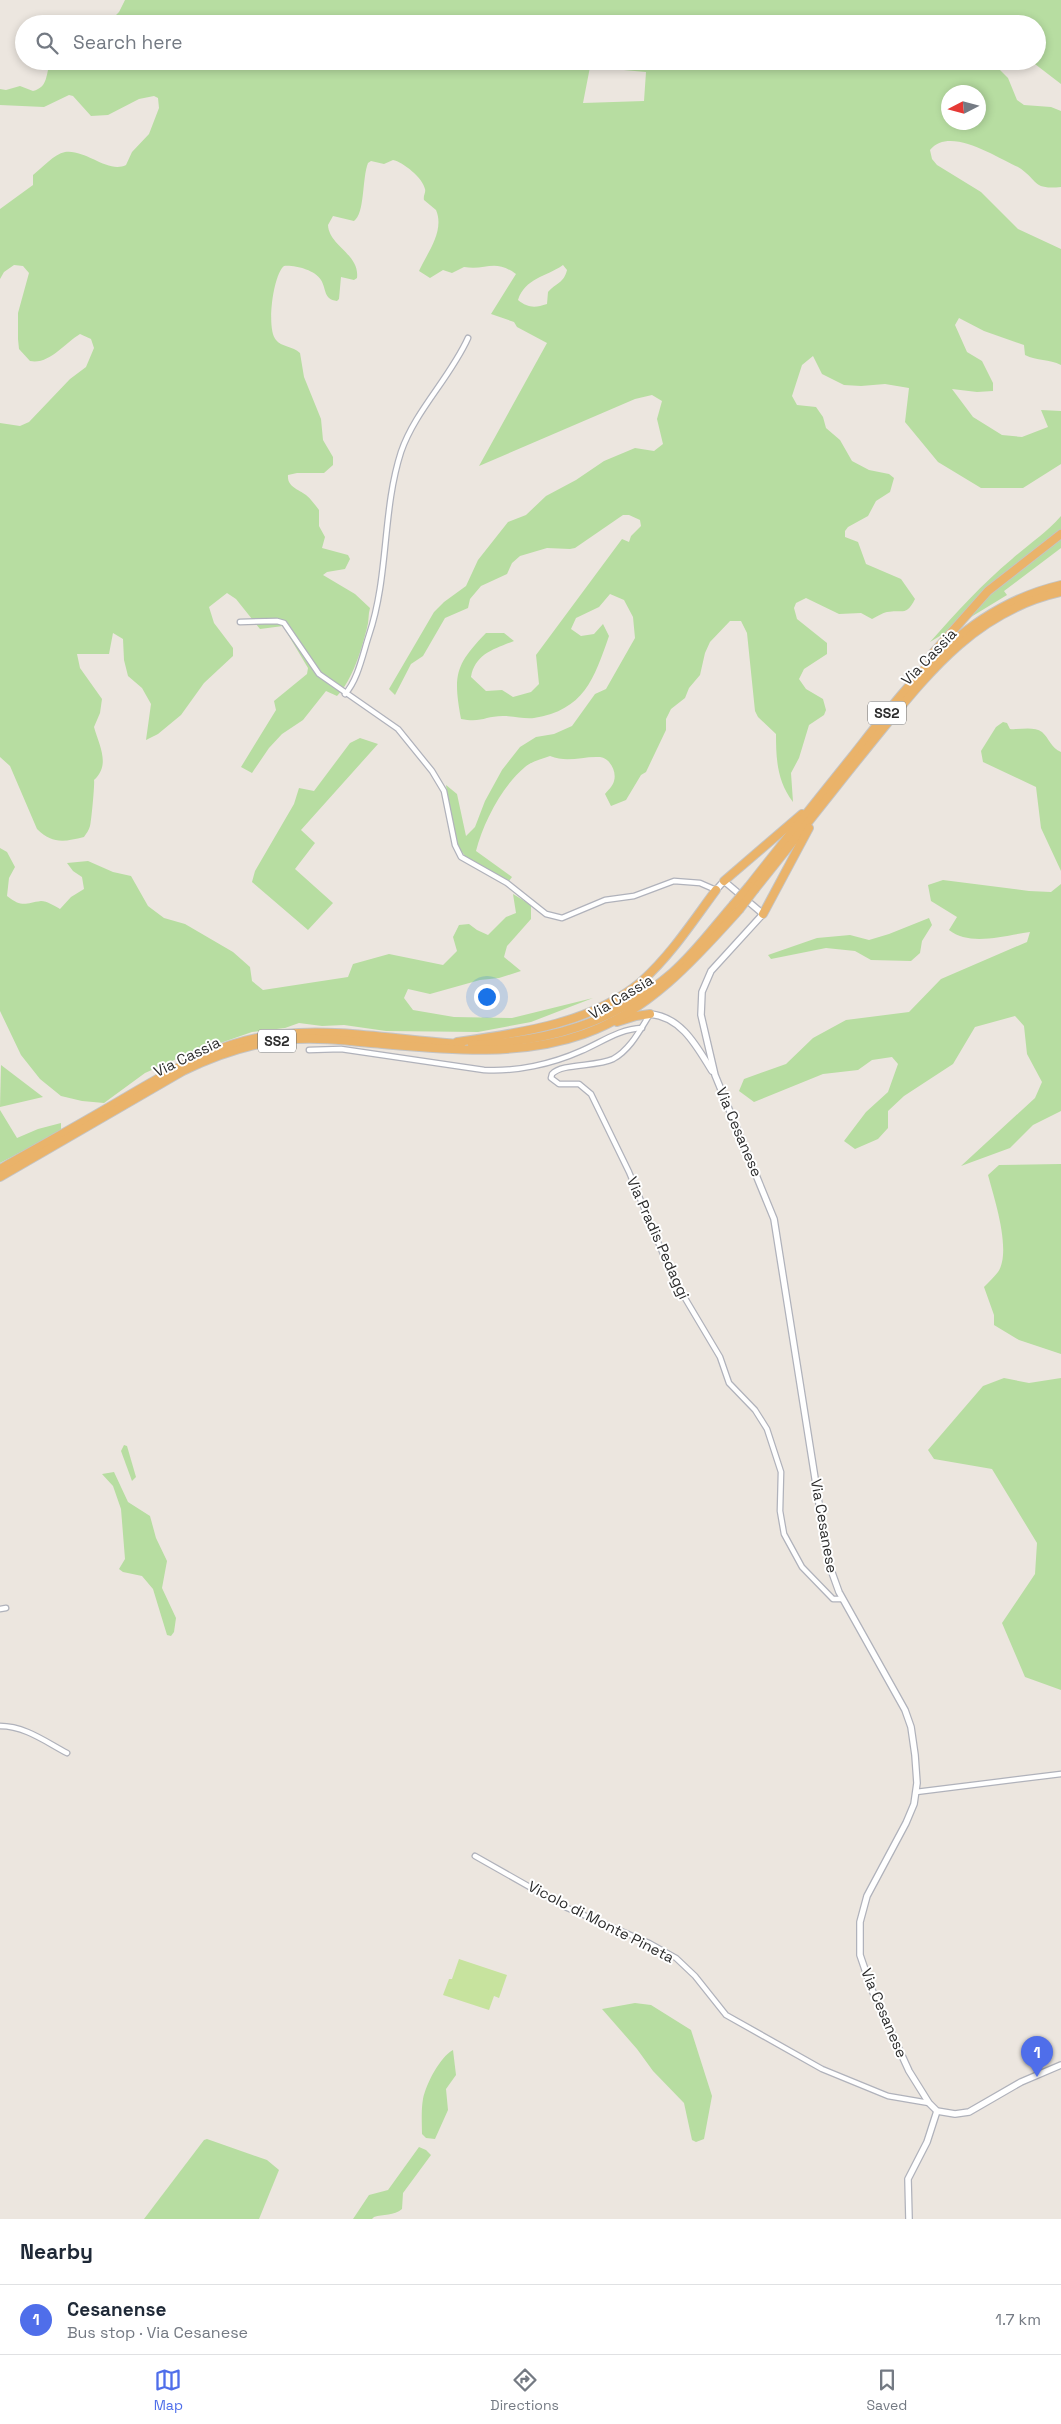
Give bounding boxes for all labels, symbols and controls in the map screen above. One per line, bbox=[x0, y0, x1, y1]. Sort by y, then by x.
search box bbox=[15, 15, 1046, 70]
icon: search bbox=[33, 29, 61, 57]
text: Search here bbox=[73, 30, 183, 55]
north arrow bbox=[941, 85, 986, 130]
street label: Via Cassia bbox=[897, 624, 961, 689]
road number: SS2 bbox=[868, 701, 906, 724]
street label: Via Cassia bbox=[585, 970, 657, 1023]
your location bbox=[474, 984, 500, 1010]
road number: SS2 bbox=[258, 1030, 296, 1052]
street label: Via Cassia bbox=[150, 1032, 224, 1081]
street label: Via Cesanese bbox=[712, 1084, 767, 1179]
street label: Via Pradis Pedaggi bbox=[623, 1174, 694, 1302]
street label: Via Cesanese bbox=[807, 1477, 842, 1575]
street label: Vicolo di Monte Pineta bbox=[525, 1876, 678, 1967]
street label: Via Cesanese bbox=[857, 1965, 912, 2060]
pin: 1 bbox=[1021, 2036, 1053, 2077]
text: Nearby bbox=[20, 2238, 93, 2265]
text: Cesanense bbox=[67, 2297, 166, 2322]
text: 1 bbox=[32, 2309, 40, 2330]
text: 1.7 km bbox=[995, 2309, 1041, 2330]
text: Bus stop · Via Cesanese bbox=[67, 2322, 248, 2343]
tab: Map bbox=[154, 2366, 183, 2414]
tab: Directions bbox=[490, 2366, 559, 2414]
tab: Saved bbox=[866, 2366, 907, 2414]

